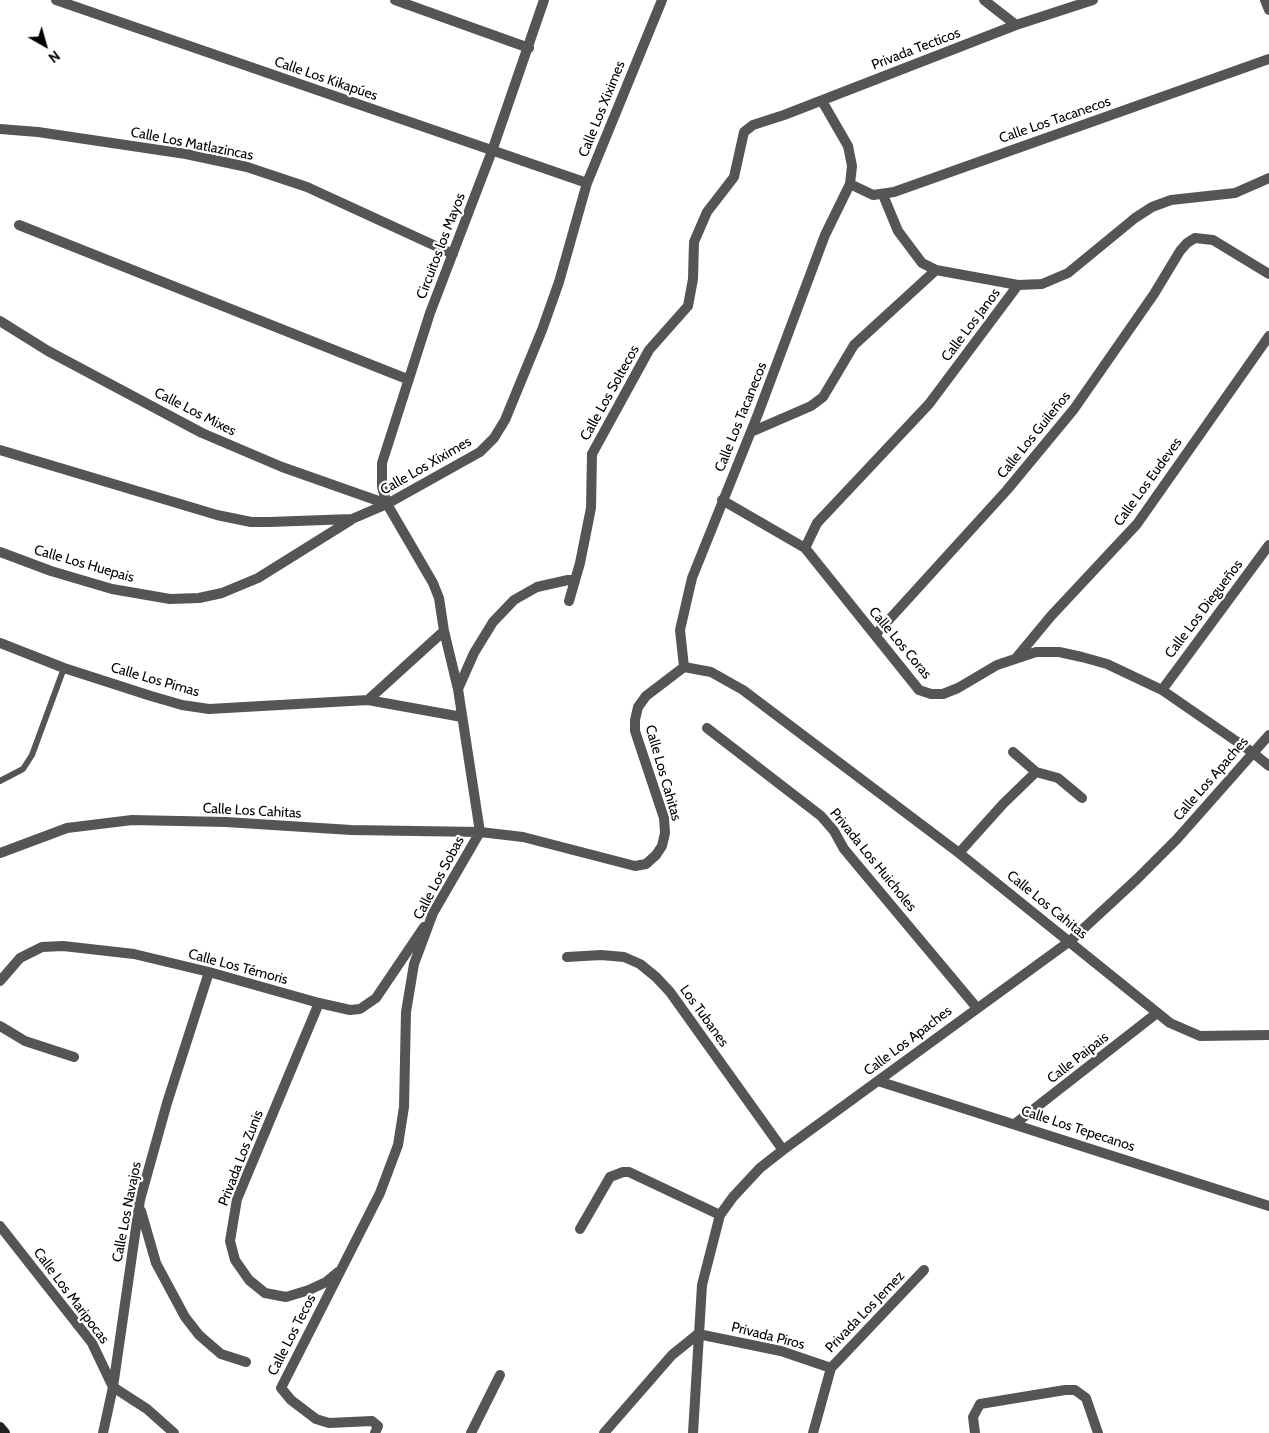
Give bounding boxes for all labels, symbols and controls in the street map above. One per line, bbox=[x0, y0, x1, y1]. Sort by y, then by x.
north arrow bbox=[20, 20, 70, 70]
street label: Privada Tecticos bbox=[869, 24, 963, 74]
text: N bbox=[45, 47, 64, 67]
street label: Calle Los Kikapúes bbox=[272, 53, 380, 105]
street label: Calle Los Xiximes bbox=[575, 58, 629, 160]
street label: Calle Los Tacanecos bbox=[997, 93, 1113, 147]
street label: Calle Los Matlazincas bbox=[129, 124, 255, 164]
street label: Circuitos los Mayos bbox=[413, 191, 469, 301]
street label: Calle Los Janos bbox=[938, 285, 1004, 365]
street label: Calle Los Soltecos bbox=[577, 342, 643, 444]
street label: Calle Los Tacanecos bbox=[711, 360, 771, 474]
street label: Calle Los Mixes bbox=[151, 384, 239, 440]
street label: Calle Los Guileños bbox=[994, 388, 1074, 482]
street label: Calle Los Xiximes bbox=[378, 433, 474, 499]
street label: Calle Los Eudeves bbox=[1110, 435, 1186, 529]
street label: Calle Los Huepais bbox=[32, 542, 136, 586]
street label: Calle Los Diegueños bbox=[1162, 557, 1246, 661]
street label: Calle Los Coras bbox=[865, 604, 935, 682]
street label: Calle Los Pimas bbox=[109, 659, 201, 701]
street label: Calle Los Cahitas bbox=[641, 723, 685, 823]
street label: Calle Los Apaches bbox=[1170, 734, 1252, 824]
street label: Calle Los Cahitas bbox=[202, 800, 302, 822]
street label: Privada Los Huicholes bbox=[826, 805, 920, 915]
street label: Calle Los Sobas bbox=[410, 833, 468, 923]
street label: Calle Los Cahitas bbox=[1003, 867, 1091, 943]
street label: Calle Los Témoris bbox=[186, 946, 290, 988]
street label: Los Tubanes bbox=[676, 982, 732, 1050]
street label: Calle Los Apaches bbox=[861, 1002, 955, 1080]
street label: Calle Paipais bbox=[1044, 1029, 1112, 1087]
street label: Calle Los Tepecanos bbox=[1019, 1103, 1137, 1155]
street label: Privada Los Zunis bbox=[215, 1108, 267, 1208]
street label: Calle Los Navajos bbox=[109, 1160, 145, 1264]
street label: Calle Los Maripocas bbox=[30, 1245, 112, 1347]
street label: Privada Los Jemez bbox=[822, 1268, 908, 1356]
street label: Calle Los Tecos bbox=[264, 1292, 320, 1378]
street label: Privada Piros bbox=[730, 1319, 806, 1353]

